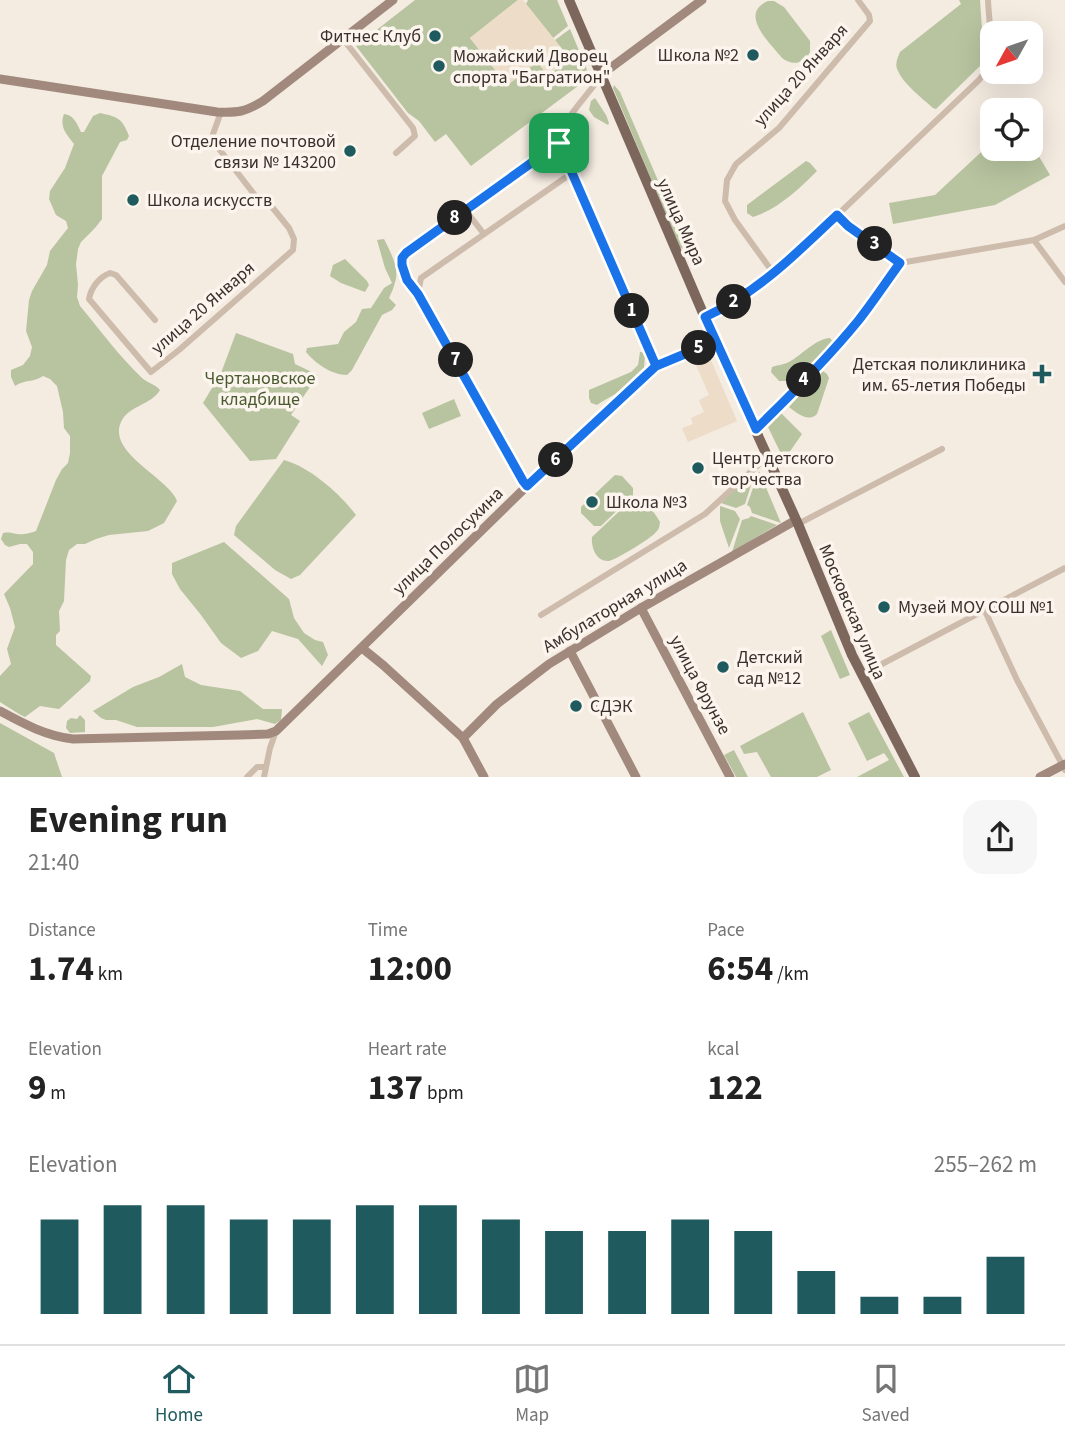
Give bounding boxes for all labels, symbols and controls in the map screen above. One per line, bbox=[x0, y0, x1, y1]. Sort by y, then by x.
street label: улица 20 Января bbox=[748, 18, 854, 132]
north arrow bbox=[980, 21, 1043, 84]
map controls bbox=[980, 21, 1043, 161]
place label: Фитнес Клуб bbox=[320, 24, 421, 49]
marker: Фитнес Клуб bbox=[427, 28, 443, 44]
place label: Школа №2 bbox=[658, 43, 739, 68]
place label: Можайский Дворец спорта "Багратион" bbox=[453, 44, 610, 90]
marker: Школа №2 bbox=[745, 47, 761, 63]
marker: Можайский Дворец спорта "Багратион" bbox=[431, 58, 447, 74]
button: locate bbox=[980, 98, 1043, 161]
pin bbox=[529, 113, 589, 173]
icon: arrive bbox=[540, 124, 578, 162]
place label: Отделение почтовой связи № 143200 bbox=[171, 129, 336, 175]
marker: Отделение почтовой связи № 143200 bbox=[342, 143, 358, 159]
street label: улица Мира bbox=[651, 175, 711, 269]
place label: Школа искусств bbox=[147, 188, 272, 213]
marker: Школа искусств bbox=[125, 192, 141, 208]
pin: 8 bbox=[438, 200, 472, 235]
text: 8 bbox=[449, 204, 460, 231]
pin: 3 bbox=[858, 226, 892, 262]
text: 3 bbox=[869, 230, 880, 257]
street label: улица 20 Января bbox=[146, 256, 260, 360]
pin: 2 bbox=[716, 284, 752, 320]
text: 2 bbox=[728, 288, 739, 315]
pin: 1 bbox=[614, 294, 650, 328]
text: 1 bbox=[626, 297, 637, 324]
pin: 5 bbox=[682, 330, 716, 366]
text: 5 bbox=[693, 334, 704, 361]
pin: 7 bbox=[438, 342, 474, 378]
text: 7 bbox=[450, 346, 461, 373]
place label: Детская поликлиника им. 65-летия Победы bbox=[853, 352, 1026, 398]
pin: 4 bbox=[786, 362, 822, 398]
marker: Детская поликлиника им. 65-летия Победы bbox=[1032, 364, 1052, 384]
park label: Чертановское кладбище bbox=[205, 366, 315, 412]
text: 4 bbox=[798, 366, 809, 393]
pin: 6 bbox=[538, 442, 574, 477]
text: 6 bbox=[550, 446, 561, 473]
place label: Центр детского творчества bbox=[712, 446, 834, 492]
marker: Центр детского творчества bbox=[690, 460, 706, 476]
street label: улица Полосухина bbox=[387, 482, 509, 600]
place label: Школа №3 bbox=[606, 490, 687, 515]
marker: Школа №3 bbox=[584, 494, 600, 510]
street label: Московская улица bbox=[812, 541, 892, 683]
street label: Амбулаторная улица bbox=[538, 553, 692, 659]
place label: Музей МОУ СОШ №1 bbox=[898, 595, 1054, 620]
marker: Музей МОУ СОШ №1 bbox=[876, 599, 892, 615]
street label: улица Фрунзе bbox=[663, 631, 737, 739]
place label: Детский сад №12 bbox=[737, 645, 803, 691]
marker: Детский сад №12 bbox=[715, 659, 731, 675]
place label: СДЭК bbox=[590, 694, 633, 719]
marker: СДЭК bbox=[568, 698, 584, 714]
text: Evening run bbox=[28, 793, 228, 847]
button: share bbox=[963, 800, 1037, 874]
text: 21:40 bbox=[28, 846, 79, 879]
text: Distance bbox=[28, 917, 96, 944]
text: Time bbox=[368, 917, 408, 944]
text: Pace bbox=[707, 917, 745, 944]
text: 1.74 bbox=[28, 944, 94, 994]
text: 12:00 bbox=[368, 944, 452, 994]
text: 6:54 bbox=[707, 944, 773, 994]
text: km bbox=[94, 961, 123, 988]
text: /km bbox=[773, 961, 809, 988]
text: Elevation bbox=[28, 1036, 102, 1063]
text: Heart rate bbox=[368, 1036, 447, 1063]
text: kcal bbox=[707, 1036, 739, 1063]
text: 9 bbox=[28, 1063, 46, 1113]
text: 137 bbox=[368, 1063, 423, 1113]
text: 122 bbox=[707, 1063, 763, 1113]
text: m bbox=[46, 1080, 66, 1107]
text: bpm bbox=[423, 1080, 464, 1107]
text: Elevation bbox=[28, 1148, 118, 1181]
text: 255–262 m bbox=[934, 1148, 1037, 1181]
tab: Home bbox=[155, 1360, 203, 1429]
tab: Map bbox=[513, 1360, 551, 1429]
tab: Saved bbox=[861, 1360, 910, 1429]

